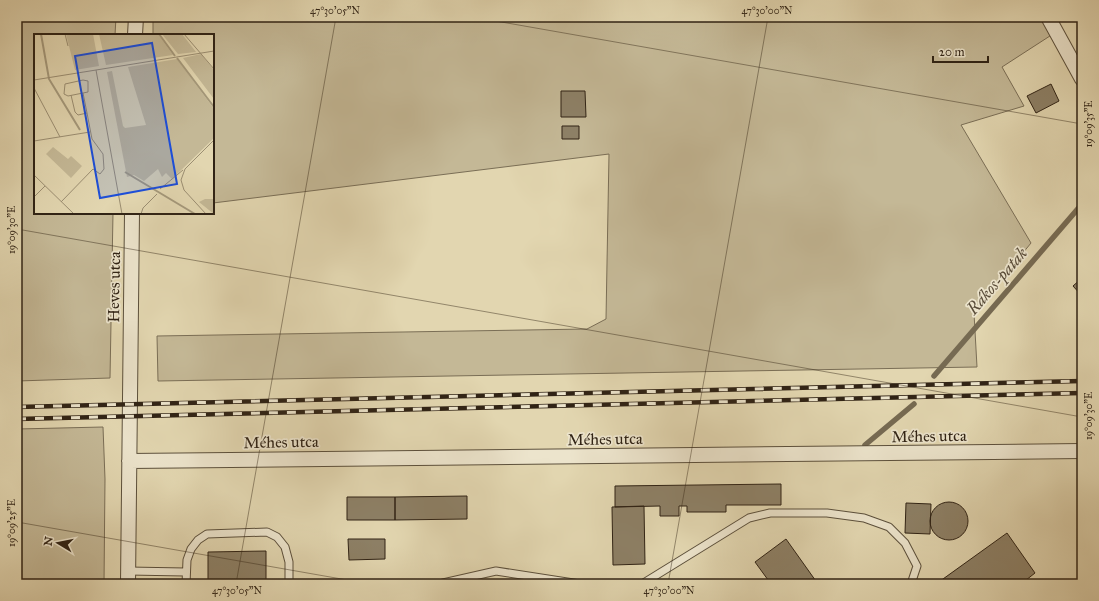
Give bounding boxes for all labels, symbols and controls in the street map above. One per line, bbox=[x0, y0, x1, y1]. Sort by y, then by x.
text: 47°30'05"N bbox=[310, 5, 361, 17]
text: 47°30'00"N bbox=[741, 5, 793, 17]
inset map bbox=[34, 34, 214, 214]
scale bar bbox=[933, 38, 988, 64]
text: 20 m bbox=[939, 45, 965, 59]
text: 19°09'35"E bbox=[1083, 100, 1095, 148]
text: 19°09'30"E bbox=[6, 206, 18, 254]
water label: Rákos-patak bbox=[961, 243, 1032, 320]
street label: Heves utca bbox=[104, 251, 124, 323]
text: 19°09'30"E bbox=[1083, 392, 1095, 440]
street label: Méhes utca bbox=[891, 426, 967, 446]
street label: Méhes utca bbox=[567, 429, 643, 449]
street label: Méhes utca bbox=[243, 432, 319, 452]
text: 19°09'25"E bbox=[6, 499, 18, 547]
north arrow bbox=[38, 523, 78, 563]
text: N bbox=[41, 535, 56, 547]
text: 47°30'05"N bbox=[212, 585, 263, 597]
text: 47°30'00"N bbox=[643, 585, 695, 597]

